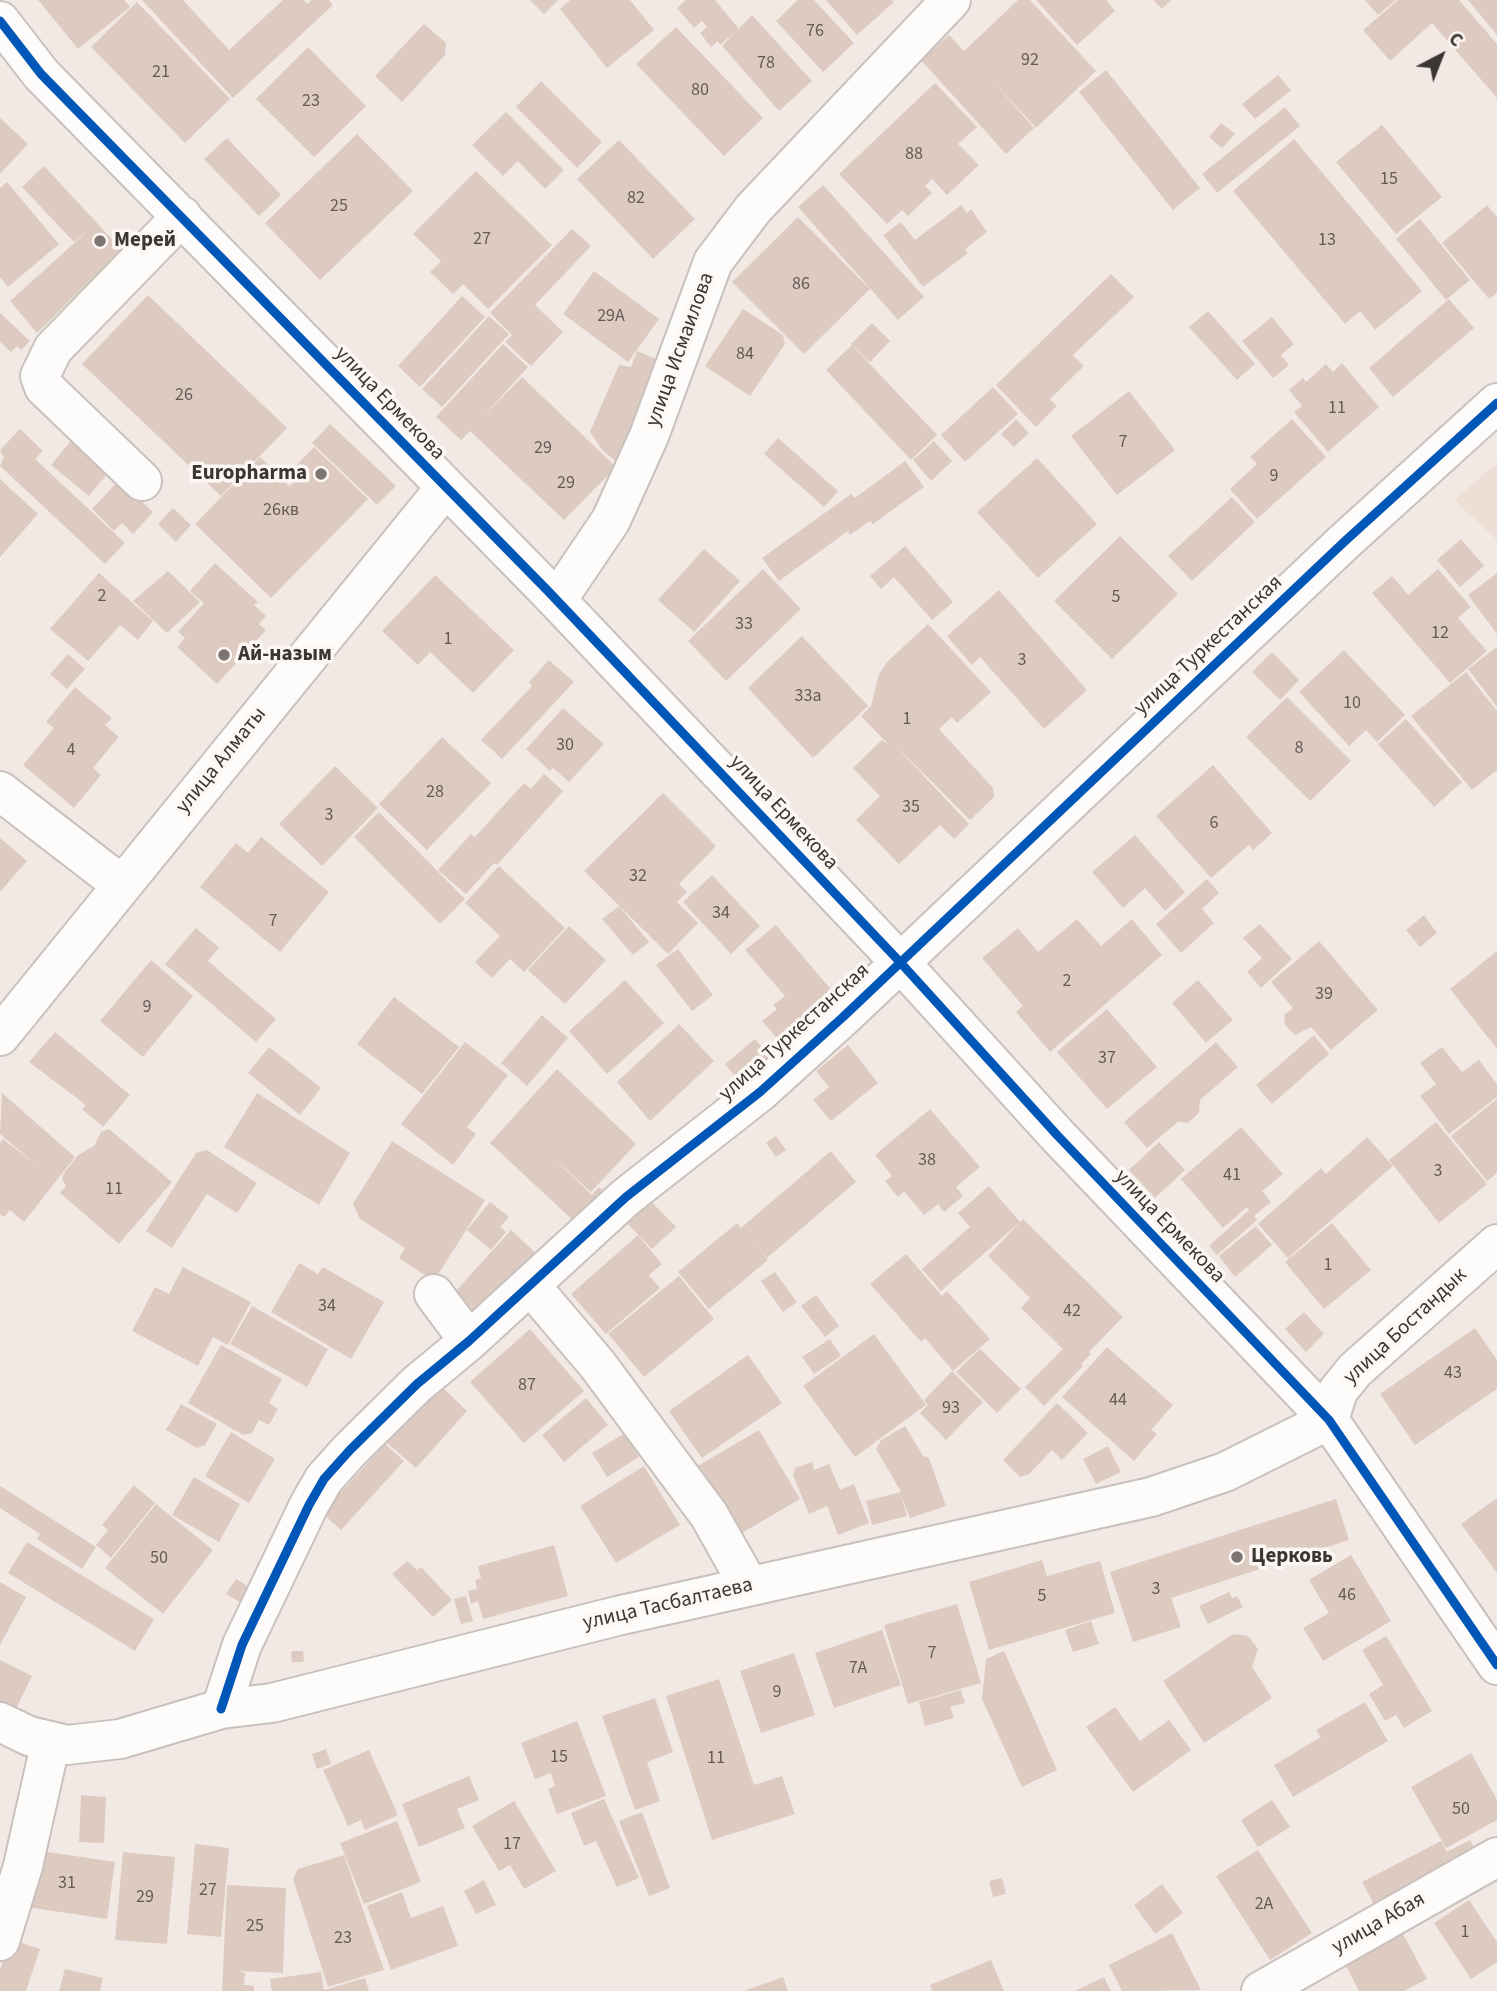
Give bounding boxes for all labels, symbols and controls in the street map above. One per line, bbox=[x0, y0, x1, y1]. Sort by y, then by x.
house number: 76 bbox=[806, 21, 824, 43]
north arrow bbox=[1406, 21, 1476, 91]
text: С bbox=[1442, 26, 1469, 54]
house number: 92 bbox=[1021, 50, 1039, 72]
house number: 78 bbox=[757, 53, 775, 75]
house number: 21 bbox=[152, 62, 170, 84]
house number: 80 bbox=[691, 80, 709, 102]
house number: 23 bbox=[302, 91, 320, 113]
house number: 88 bbox=[905, 144, 923, 166]
house number: 15 bbox=[1380, 169, 1398, 191]
house number: 82 bbox=[627, 188, 645, 210]
house number: 25 bbox=[330, 196, 348, 218]
place label: Мерей bbox=[114, 228, 176, 254]
house number: 27 bbox=[473, 229, 491, 251]
house number: 13 bbox=[1318, 230, 1336, 252]
marker: Мерей bbox=[92, 233, 108, 249]
street label: улица Исмаилова bbox=[641, 269, 721, 431]
house number: 86 bbox=[792, 274, 810, 296]
house number: 29А bbox=[597, 306, 625, 328]
street label: улица Ермекова bbox=[328, 342, 450, 466]
house number: 84 bbox=[736, 344, 754, 366]
house number: 26 bbox=[175, 385, 193, 407]
house number: 11 bbox=[1328, 398, 1346, 420]
house number: 7 bbox=[1119, 432, 1127, 454]
house number: 29 bbox=[534, 438, 552, 460]
place label: Europharma bbox=[191, 461, 307, 487]
marker: Europharma bbox=[313, 466, 329, 482]
house number: 9 bbox=[1270, 466, 1278, 488]
house number: 29 bbox=[557, 473, 575, 495]
house number: 26кв bbox=[263, 500, 299, 522]
street label: улица Туркестанская bbox=[1130, 571, 1288, 721]
house number: 2 bbox=[98, 586, 106, 608]
house number: 5 bbox=[1112, 587, 1120, 609]
house number: 33 bbox=[735, 614, 753, 636]
house number: 12 bbox=[1431, 623, 1449, 645]
house number: 1 bbox=[444, 629, 452, 651]
place label: Ай-назым bbox=[238, 642, 332, 668]
marker: Ай-назым bbox=[216, 647, 232, 663]
house number: 3 bbox=[1018, 650, 1026, 672]
house number: 33а bbox=[795, 686, 821, 708]
house number: 10 bbox=[1343, 693, 1361, 715]
street label: улица Алматы bbox=[171, 703, 273, 819]
house number: 1 bbox=[903, 709, 911, 731]
house number: 30 bbox=[556, 735, 574, 757]
house number: 8 bbox=[1295, 738, 1303, 760]
house number: 4 bbox=[67, 740, 75, 762]
street label: улица Ермекова bbox=[723, 750, 843, 876]
house number: 28 bbox=[426, 782, 444, 804]
house number: 35 bbox=[902, 797, 920, 819]
house number: 3 bbox=[325, 805, 333, 827]
house number: 6 bbox=[1210, 813, 1218, 835]
house number: 32 bbox=[629, 866, 647, 888]
house number: 34 bbox=[712, 903, 730, 925]
house number: 7 bbox=[269, 911, 277, 933]
street label: улица Туркестанская bbox=[715, 959, 875, 1107]
house number: 2 bbox=[1063, 971, 1071, 993]
house number: 39 bbox=[1315, 984, 1333, 1006]
house number: 9 bbox=[143, 997, 151, 1019]
house number: 37 bbox=[1098, 1048, 1116, 1070]
house number: 38 bbox=[918, 1150, 936, 1172]
house number: 3 bbox=[1434, 1161, 1442, 1183]
street label: улица Ермекова bbox=[1108, 1165, 1230, 1289]
house number: 41 bbox=[1223, 1165, 1241, 1187]
house number: 11 bbox=[105, 1179, 123, 1201]
house number: 1 bbox=[1324, 1255, 1332, 1277]
street label: улица Бостандык bbox=[1339, 1263, 1473, 1391]
house number: 34 bbox=[318, 1296, 336, 1318]
house number: 42 bbox=[1063, 1301, 1081, 1323]
house number: 43 bbox=[1444, 1363, 1462, 1385]
house number: 87 bbox=[518, 1375, 536, 1397]
house number: 44 bbox=[1109, 1390, 1127, 1412]
house number: 93 bbox=[942, 1398, 960, 1420]
place label: Церковь bbox=[1251, 1544, 1333, 1570]
house number: 50 bbox=[150, 1548, 168, 1570]
marker: Церковь bbox=[1229, 1549, 1245, 1565]
street label: улица Тасбалтаева bbox=[581, 1573, 755, 1637]
house number: 3 bbox=[1152, 1579, 1160, 1601]
house number: 46 bbox=[1338, 1585, 1356, 1607]
house number: 5 bbox=[1038, 1586, 1046, 1608]
house number: 7 bbox=[928, 1643, 936, 1665]
house number: 7А bbox=[849, 1658, 867, 1680]
house number: 9 bbox=[773, 1682, 781, 1704]
house number: 15 bbox=[550, 1747, 568, 1769]
house number: 11 bbox=[707, 1748, 725, 1770]
house number: 50 bbox=[1452, 1799, 1470, 1821]
house number: 17 bbox=[503, 1834, 521, 1856]
house number: 31 bbox=[58, 1873, 76, 1895]
house number: 27 bbox=[199, 1880, 217, 1902]
house number: 29 bbox=[136, 1887, 154, 1909]
street label: улица Абая bbox=[1328, 1887, 1430, 1961]
house number: 2А bbox=[1255, 1894, 1273, 1916]
house number: 25 bbox=[246, 1916, 264, 1938]
house number: 1 bbox=[1461, 1922, 1469, 1944]
house number: 23 bbox=[334, 1928, 352, 1950]

